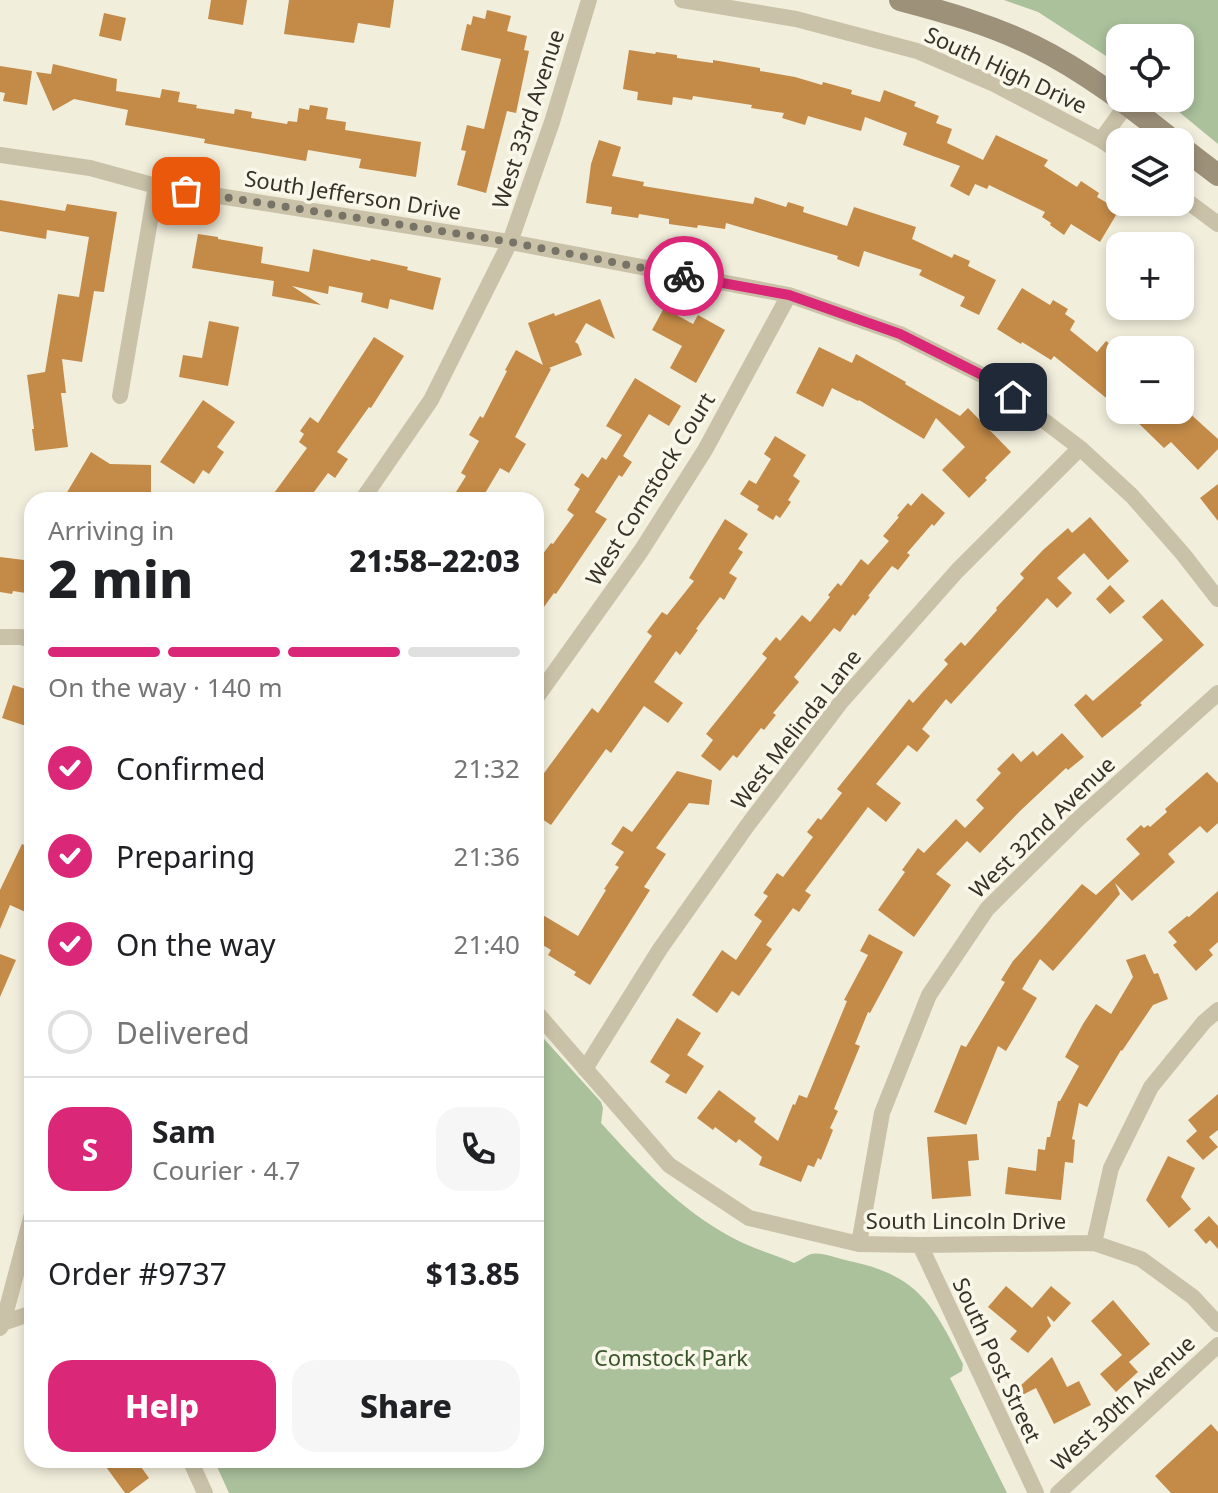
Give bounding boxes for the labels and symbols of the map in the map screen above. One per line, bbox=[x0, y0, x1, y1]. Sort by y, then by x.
street label: South High Drive bbox=[921, 18, 1092, 120]
street label: West 33rd Avenue bbox=[484, 25, 570, 212]
pin bbox=[152, 157, 220, 225]
street label: South Jefferson Drive bbox=[243, 162, 464, 226]
courier bbox=[644, 236, 724, 316]
pin bbox=[979, 363, 1047, 431]
street label: West Comstock Court bbox=[578, 386, 721, 591]
street label: West Melinda Lane bbox=[723, 642, 867, 815]
street label: West 32nd Avenue bbox=[962, 749, 1121, 904]
street label: South Lincoln Drive bbox=[866, 1205, 1066, 1235]
street label: South Post Street bbox=[947, 1272, 1049, 1447]
street label: West 30th Avenue bbox=[1044, 1328, 1201, 1477]
park label: Comstock Park bbox=[594, 1342, 748, 1372]

